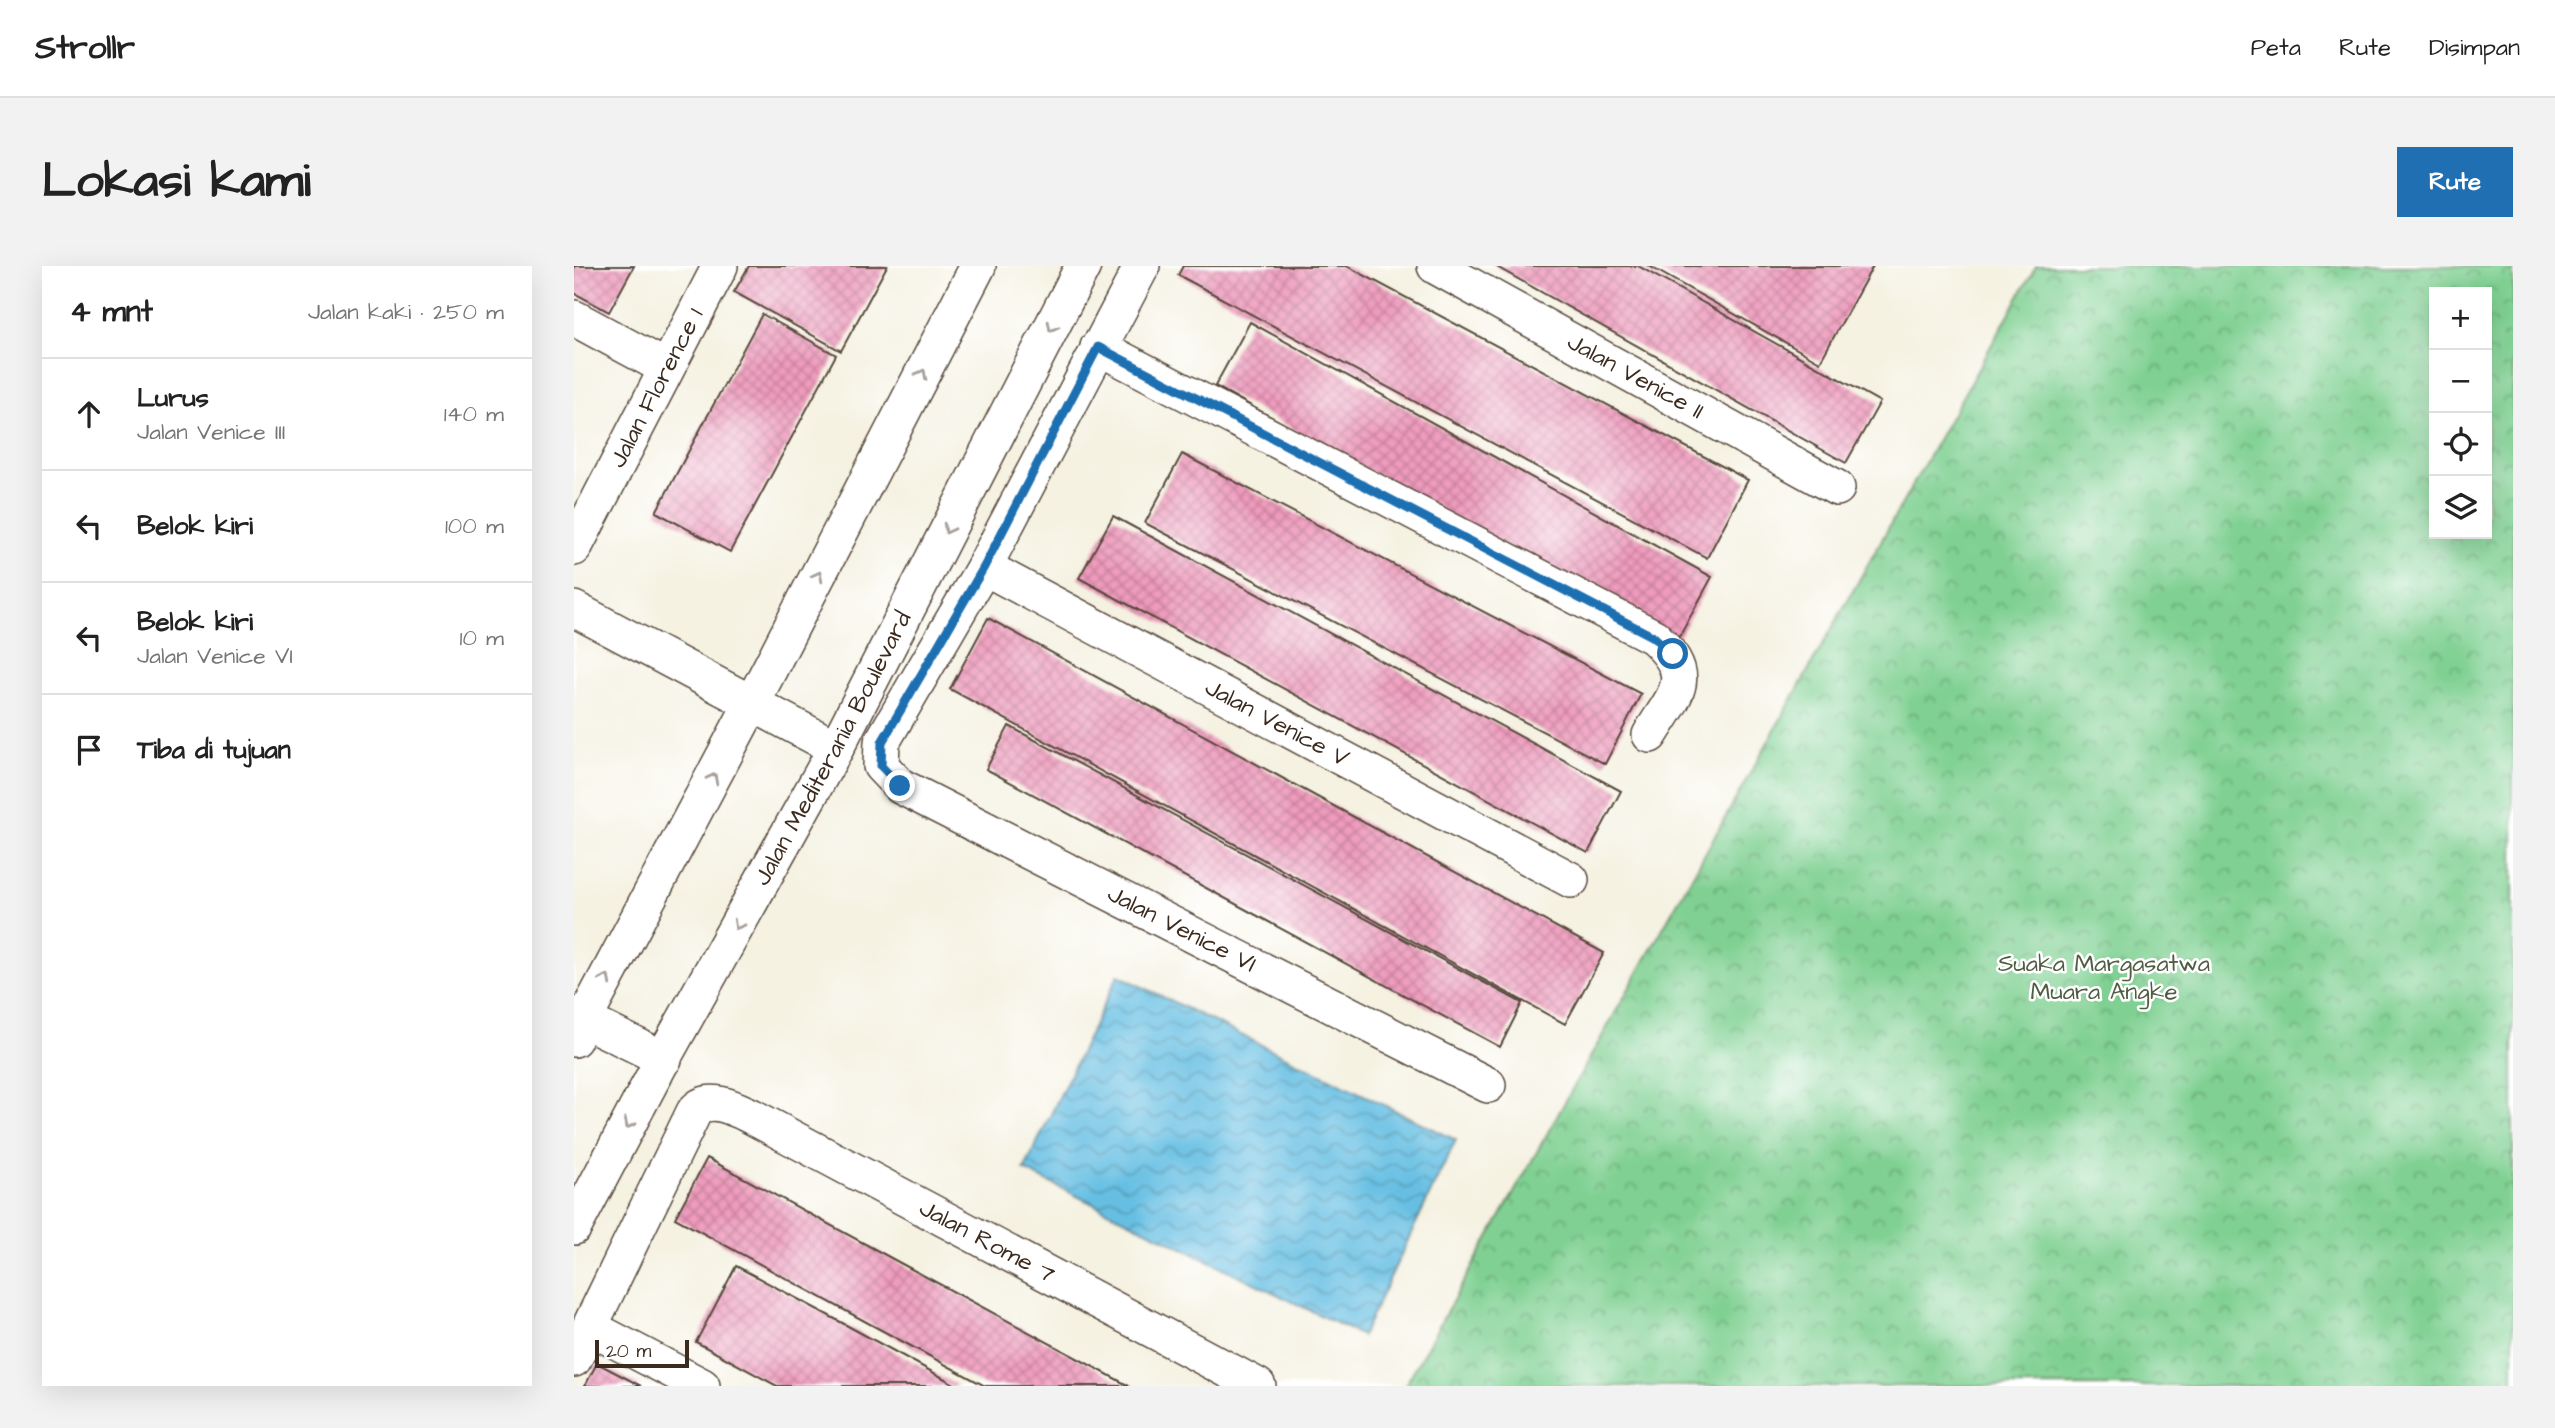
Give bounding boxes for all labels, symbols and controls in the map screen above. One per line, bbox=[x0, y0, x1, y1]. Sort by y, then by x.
text: Strollr bbox=[35, 25, 135, 71]
text: Peta bbox=[2251, 31, 2301, 65]
text: Rute bbox=[2339, 31, 2391, 65]
text: Disimpan bbox=[2429, 31, 2520, 65]
button: Rute bbox=[2397, 147, 2513, 217]
text: Lokasi kami bbox=[42, 148, 311, 216]
map controls bbox=[2429, 287, 2492, 539]
button: + bbox=[2429, 287, 2492, 350]
text: 4 mnt bbox=[70, 291, 153, 333]
text: Jalan kaki · 250 m bbox=[308, 296, 504, 328]
street label: Jalan Florence 1 bbox=[601, 302, 712, 474]
one-way arrow bbox=[1046, 320, 1060, 332]
street label: Jalan Venice II bbox=[1561, 325, 1710, 428]
button: − bbox=[2429, 350, 2492, 413]
one-way arrow bbox=[914, 369, 927, 381]
text: Lurus bbox=[137, 380, 209, 416]
icon: ahead bbox=[70, 395, 108, 433]
text: 140 m bbox=[444, 398, 504, 430]
button: locate bbox=[2429, 413, 2492, 476]
text: Jalan Venice III bbox=[137, 416, 285, 448]
button: layers bbox=[2429, 476, 2492, 539]
icon: left bbox=[70, 507, 108, 545]
text: Belok kiri bbox=[137, 508, 253, 544]
text: 100 m bbox=[445, 510, 504, 542]
one-way arrow bbox=[943, 522, 957, 534]
one-way arrow bbox=[809, 571, 823, 583]
text: Belok kiri bbox=[137, 604, 253, 640]
street label: Jalan Mediterania Boulevard bbox=[746, 606, 920, 892]
icon: left bbox=[70, 619, 108, 657]
text: 10 m bbox=[459, 622, 504, 654]
route start bbox=[1657, 638, 1688, 669]
text: Jalan Venice VI bbox=[137, 640, 293, 672]
street label: Jalan Venice V bbox=[1199, 671, 1355, 776]
icon: arrive bbox=[70, 731, 108, 769]
text: Tiba di tujuan bbox=[137, 732, 291, 768]
route end bbox=[884, 770, 915, 801]
one-way arrow bbox=[704, 773, 718, 785]
street label: Jalan Venice VI bbox=[1101, 877, 1262, 981]
one-way arrow bbox=[733, 917, 746, 930]
park label: Suaka Margasatwa Muara Angke bbox=[1998, 947, 2210, 1010]
one-way arrow bbox=[598, 974, 611, 986]
one-way arrow bbox=[623, 1117, 637, 1130]
street label: Jalan Rome 7 bbox=[913, 1192, 1061, 1292]
scale bar bbox=[595, 1337, 690, 1369]
text: 20 m bbox=[606, 1338, 651, 1365]

